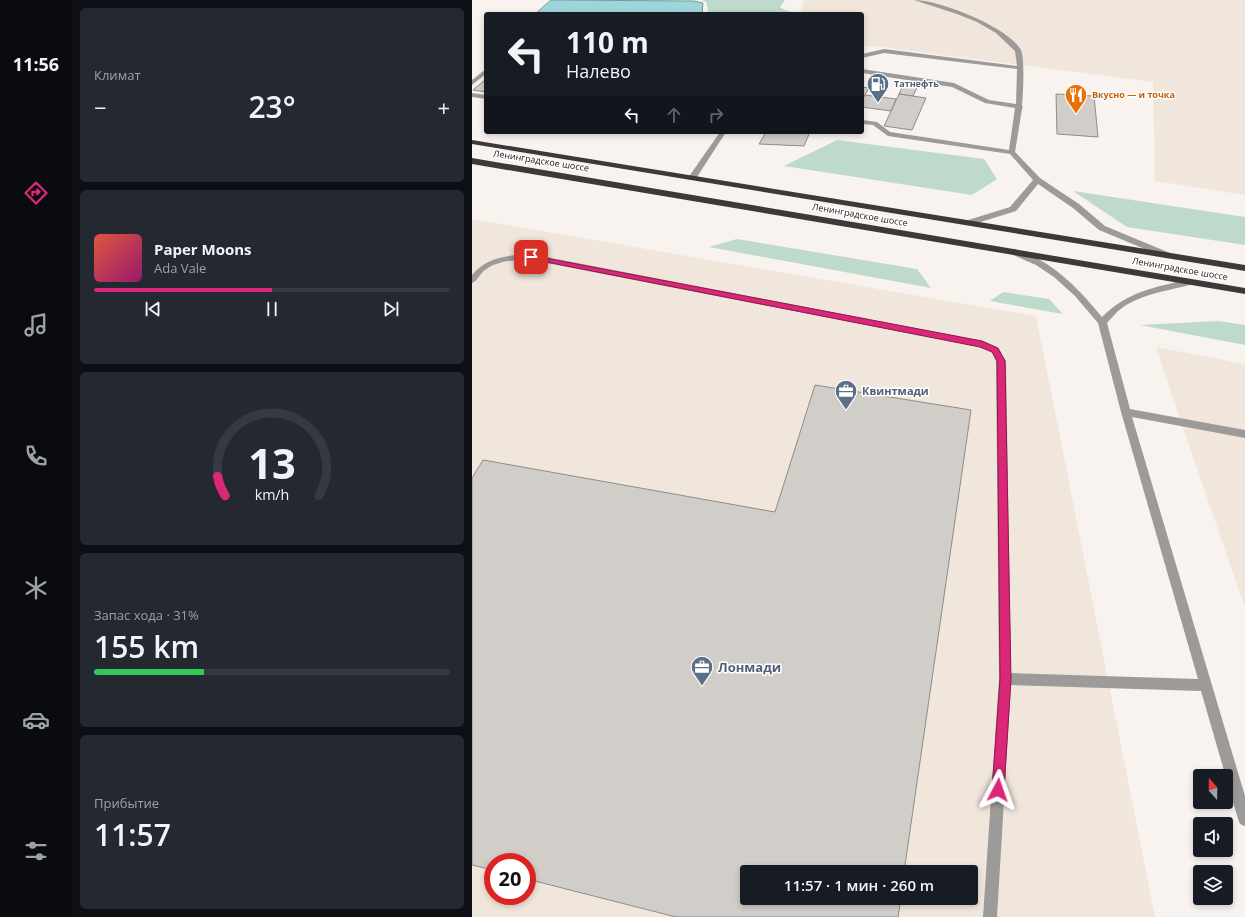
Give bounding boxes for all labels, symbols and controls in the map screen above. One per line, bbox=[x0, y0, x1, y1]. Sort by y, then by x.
text: 110 m bbox=[566, 23, 649, 61]
icon: left bbox=[500, 28, 552, 80]
text: 11:56 bbox=[13, 52, 59, 76]
text: Налево bbox=[566, 59, 631, 83]
text: Климат bbox=[94, 66, 141, 84]
fuel station icon: Татнефть bbox=[865, 71, 891, 104]
place label: Татнефть bbox=[894, 77, 939, 90]
restaurant icon: Вкусно — и точка bbox=[1063, 82, 1089, 115]
text: 23° bbox=[248, 86, 296, 127]
place label: Вкусно — и точка bbox=[1092, 88, 1175, 101]
text: − bbox=[94, 92, 107, 122]
text: + bbox=[437, 92, 450, 122]
icon: left bbox=[621, 104, 643, 126]
icon: ahead bbox=[663, 104, 685, 126]
icon: right bbox=[705, 104, 727, 126]
street label: Ленинградское шоссе bbox=[492, 147, 590, 175]
icon: directions bbox=[22, 179, 50, 207]
street label: Ленинградское шоссе bbox=[811, 200, 909, 229]
text: Paper Moons bbox=[154, 239, 252, 259]
pin bbox=[514, 240, 548, 274]
icon: arrive bbox=[520, 246, 542, 268]
street label: Ленинградское шоссе bbox=[1131, 254, 1229, 283]
text: Ada Vale bbox=[154, 259, 206, 277]
icon: previous bbox=[142, 298, 164, 320]
icon: pause bbox=[261, 298, 283, 320]
icon: next bbox=[380, 298, 402, 320]
icon: music bbox=[22, 311, 50, 339]
office icon: Квинтмади bbox=[833, 378, 859, 411]
place label: Квинтмади bbox=[862, 383, 929, 398]
text: 13 bbox=[248, 435, 296, 491]
icon: phone bbox=[22, 442, 50, 470]
text: km/h bbox=[255, 485, 289, 504]
icon: climate bbox=[22, 574, 50, 602]
text: Запас хода · 31% bbox=[94, 606, 199, 624]
text: 155 km bbox=[94, 626, 199, 667]
office icon: Лонмади bbox=[689, 654, 715, 687]
place label: Лонмади bbox=[718, 658, 781, 676]
icon: car bbox=[22, 706, 50, 734]
position arrow bbox=[977, 769, 1019, 811]
north arrow bbox=[1193, 769, 1233, 809]
map controls bbox=[1193, 769, 1233, 905]
text: Прибытие bbox=[94, 794, 159, 812]
text: 11:57 bbox=[94, 814, 171, 855]
button: sound bbox=[1193, 817, 1233, 857]
icon: filters bbox=[22, 837, 50, 865]
speed limit sign: 20 bbox=[484, 853, 536, 905]
button: layers bbox=[1193, 865, 1233, 905]
text: 11:57 · 1 мин · 260 m bbox=[784, 875, 934, 895]

